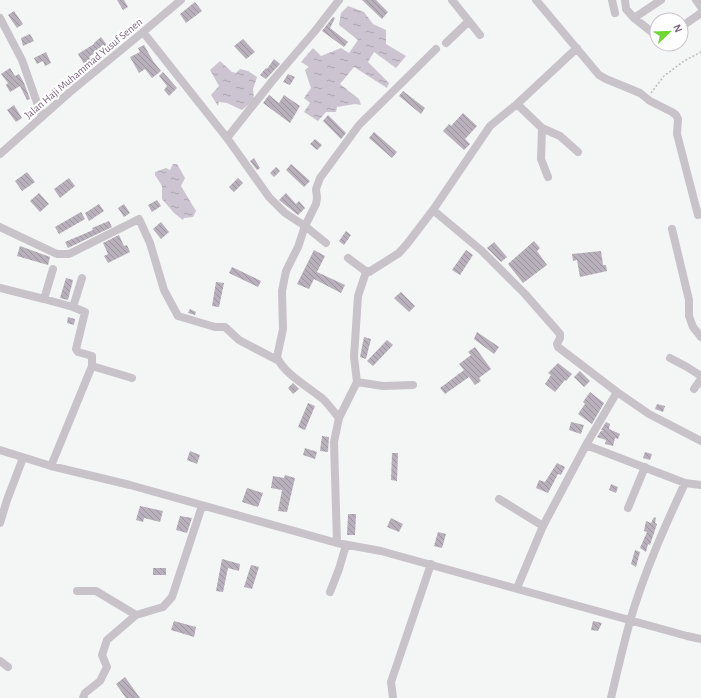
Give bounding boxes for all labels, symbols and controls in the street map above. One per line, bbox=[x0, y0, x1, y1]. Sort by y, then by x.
north arrow bbox=[649, 12, 689, 52]
street label: Jalan Haji Muhammad Yusuf Senen bbox=[22, 16, 144, 121]
text: N bbox=[671, 23, 684, 34]

